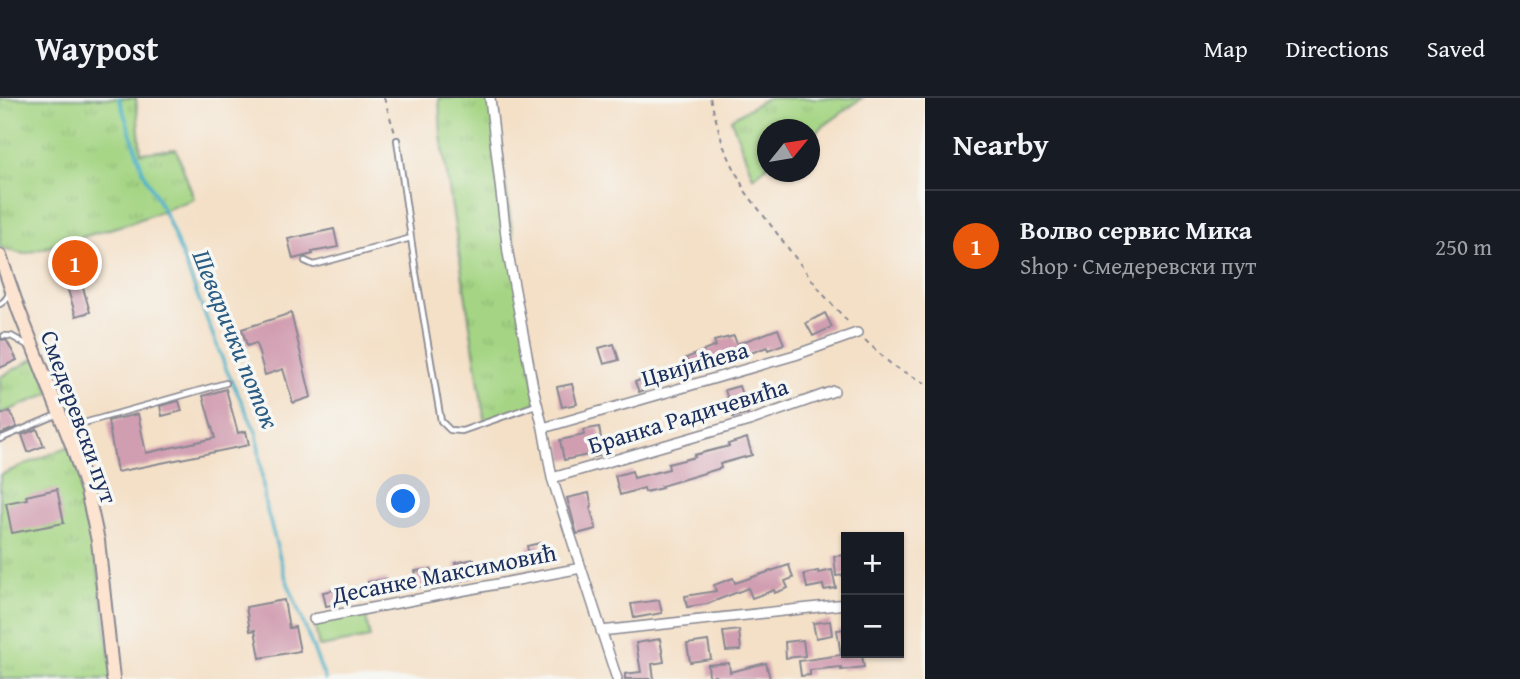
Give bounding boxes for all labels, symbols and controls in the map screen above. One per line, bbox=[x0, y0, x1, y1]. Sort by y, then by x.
text: Waypost bbox=[35, 24, 159, 72]
text: Map bbox=[1204, 31, 1248, 66]
text: Directions bbox=[1286, 31, 1389, 66]
text: Saved bbox=[1427, 31, 1485, 66]
north arrow bbox=[757, 119, 820, 182]
text: Nearby bbox=[953, 122, 1049, 166]
text: Волво сервис Мика bbox=[1020, 210, 1252, 249]
text: 1 bbox=[970, 230, 982, 263]
text: 250 m bbox=[1435, 230, 1492, 263]
pin: 1 bbox=[52, 237, 98, 289]
water label: Шеварички поток bbox=[183, 243, 290, 434]
text: Shop · Смедеревски пут bbox=[1020, 249, 1256, 282]
street label: Смедеревски пут bbox=[32, 325, 127, 509]
street label: Цвијићева bbox=[637, 331, 753, 396]
street label: Бранка Радичевића bbox=[583, 368, 793, 463]
your location bbox=[386, 484, 420, 518]
map controls bbox=[841, 532, 904, 658]
button: + bbox=[841, 532, 904, 595]
street label: Десанке Максимовић bbox=[328, 534, 560, 613]
button: − bbox=[841, 595, 904, 658]

